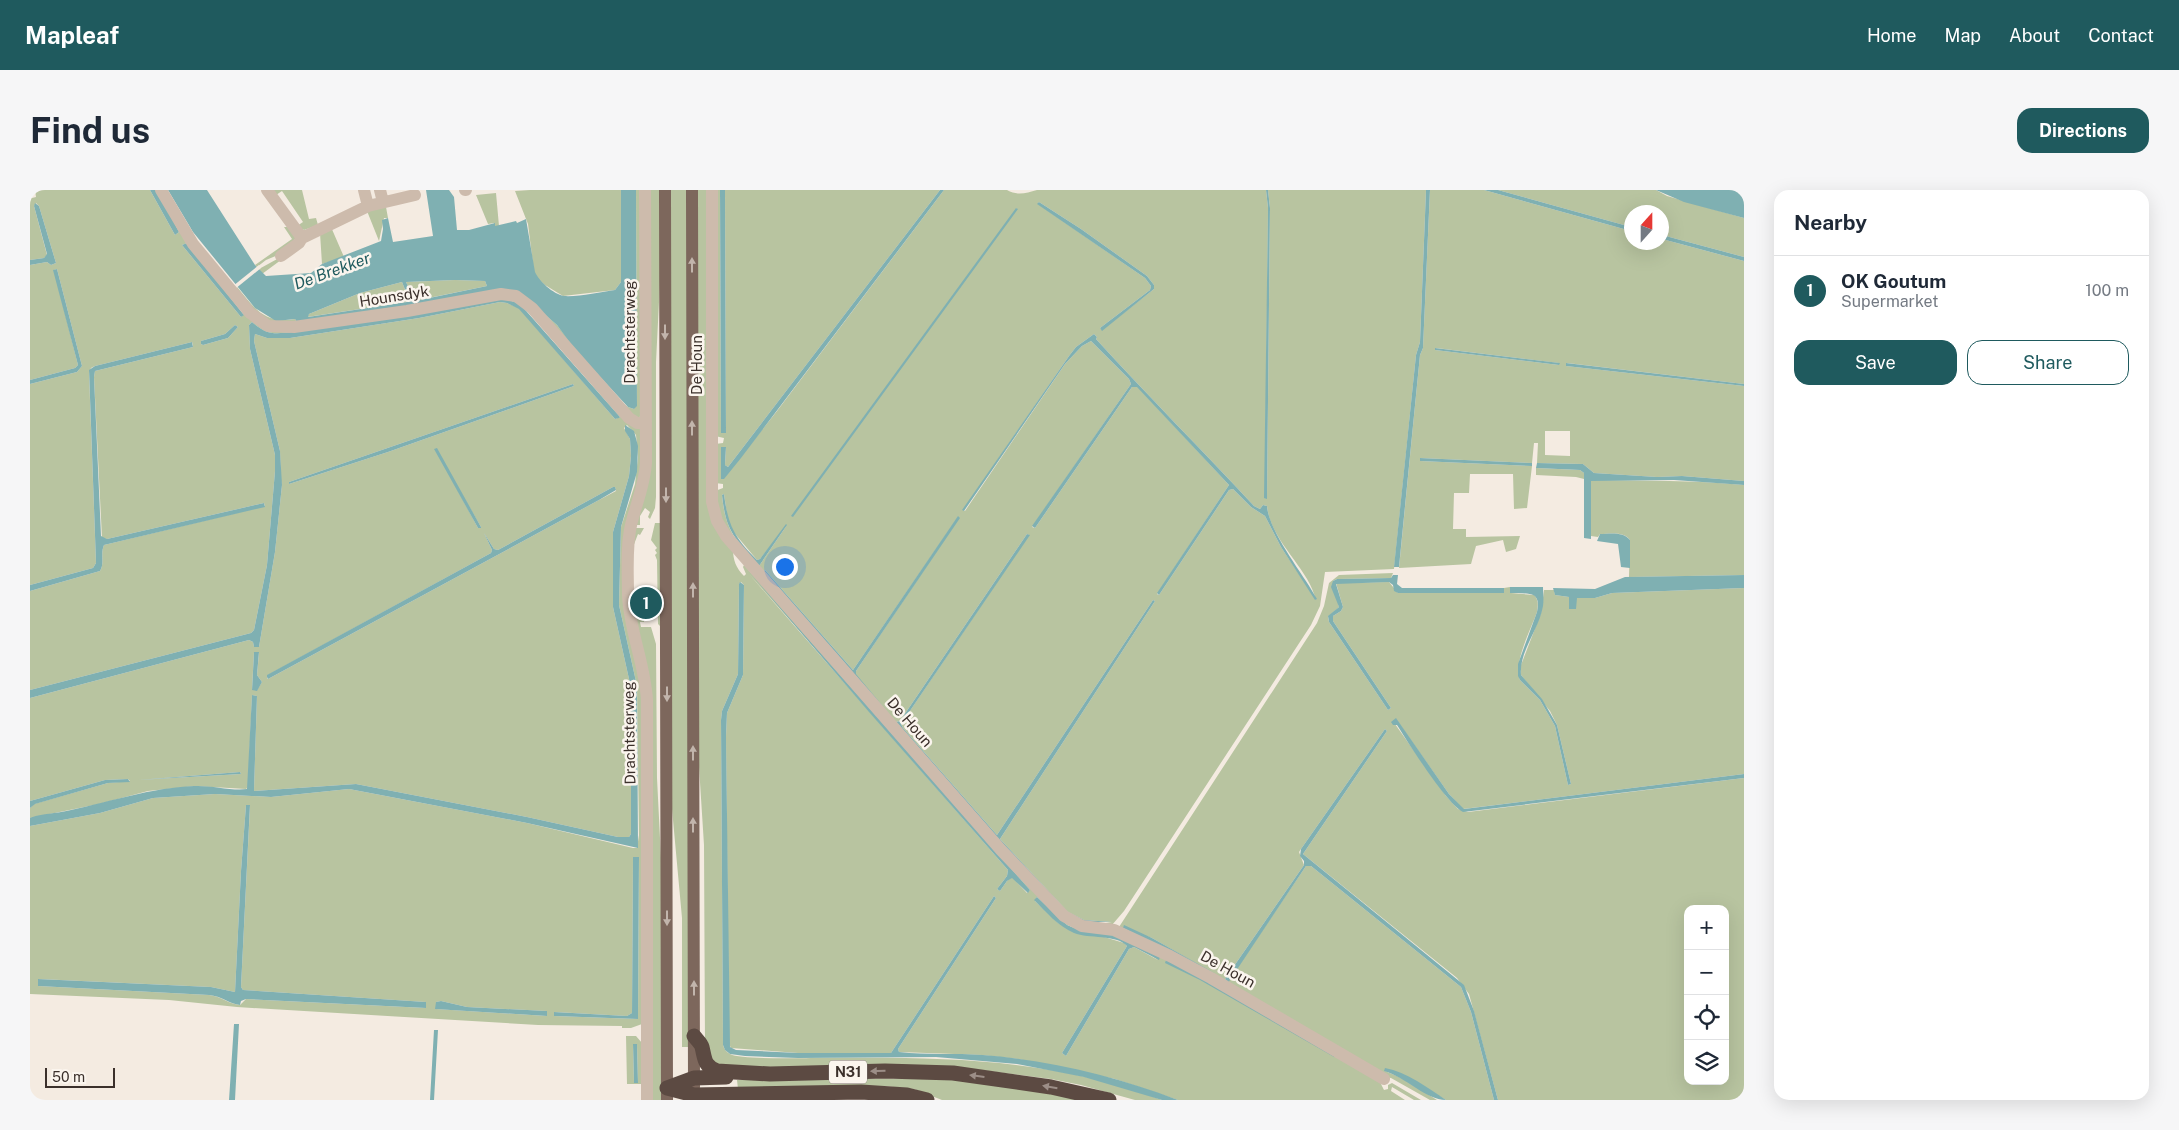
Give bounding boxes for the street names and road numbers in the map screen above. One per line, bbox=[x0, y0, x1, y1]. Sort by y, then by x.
street label: Drachtsterweg bbox=[621, 280, 638, 384]
street label: Hounsdyk bbox=[358, 282, 430, 310]
street label: De Houn bbox=[688, 335, 705, 395]
street label: Drachtsterweg bbox=[620, 681, 638, 785]
street label: De Houn bbox=[884, 694, 936, 750]
street label: De Houn bbox=[1198, 947, 1258, 991]
road number: N31 bbox=[829, 1060, 867, 1084]

